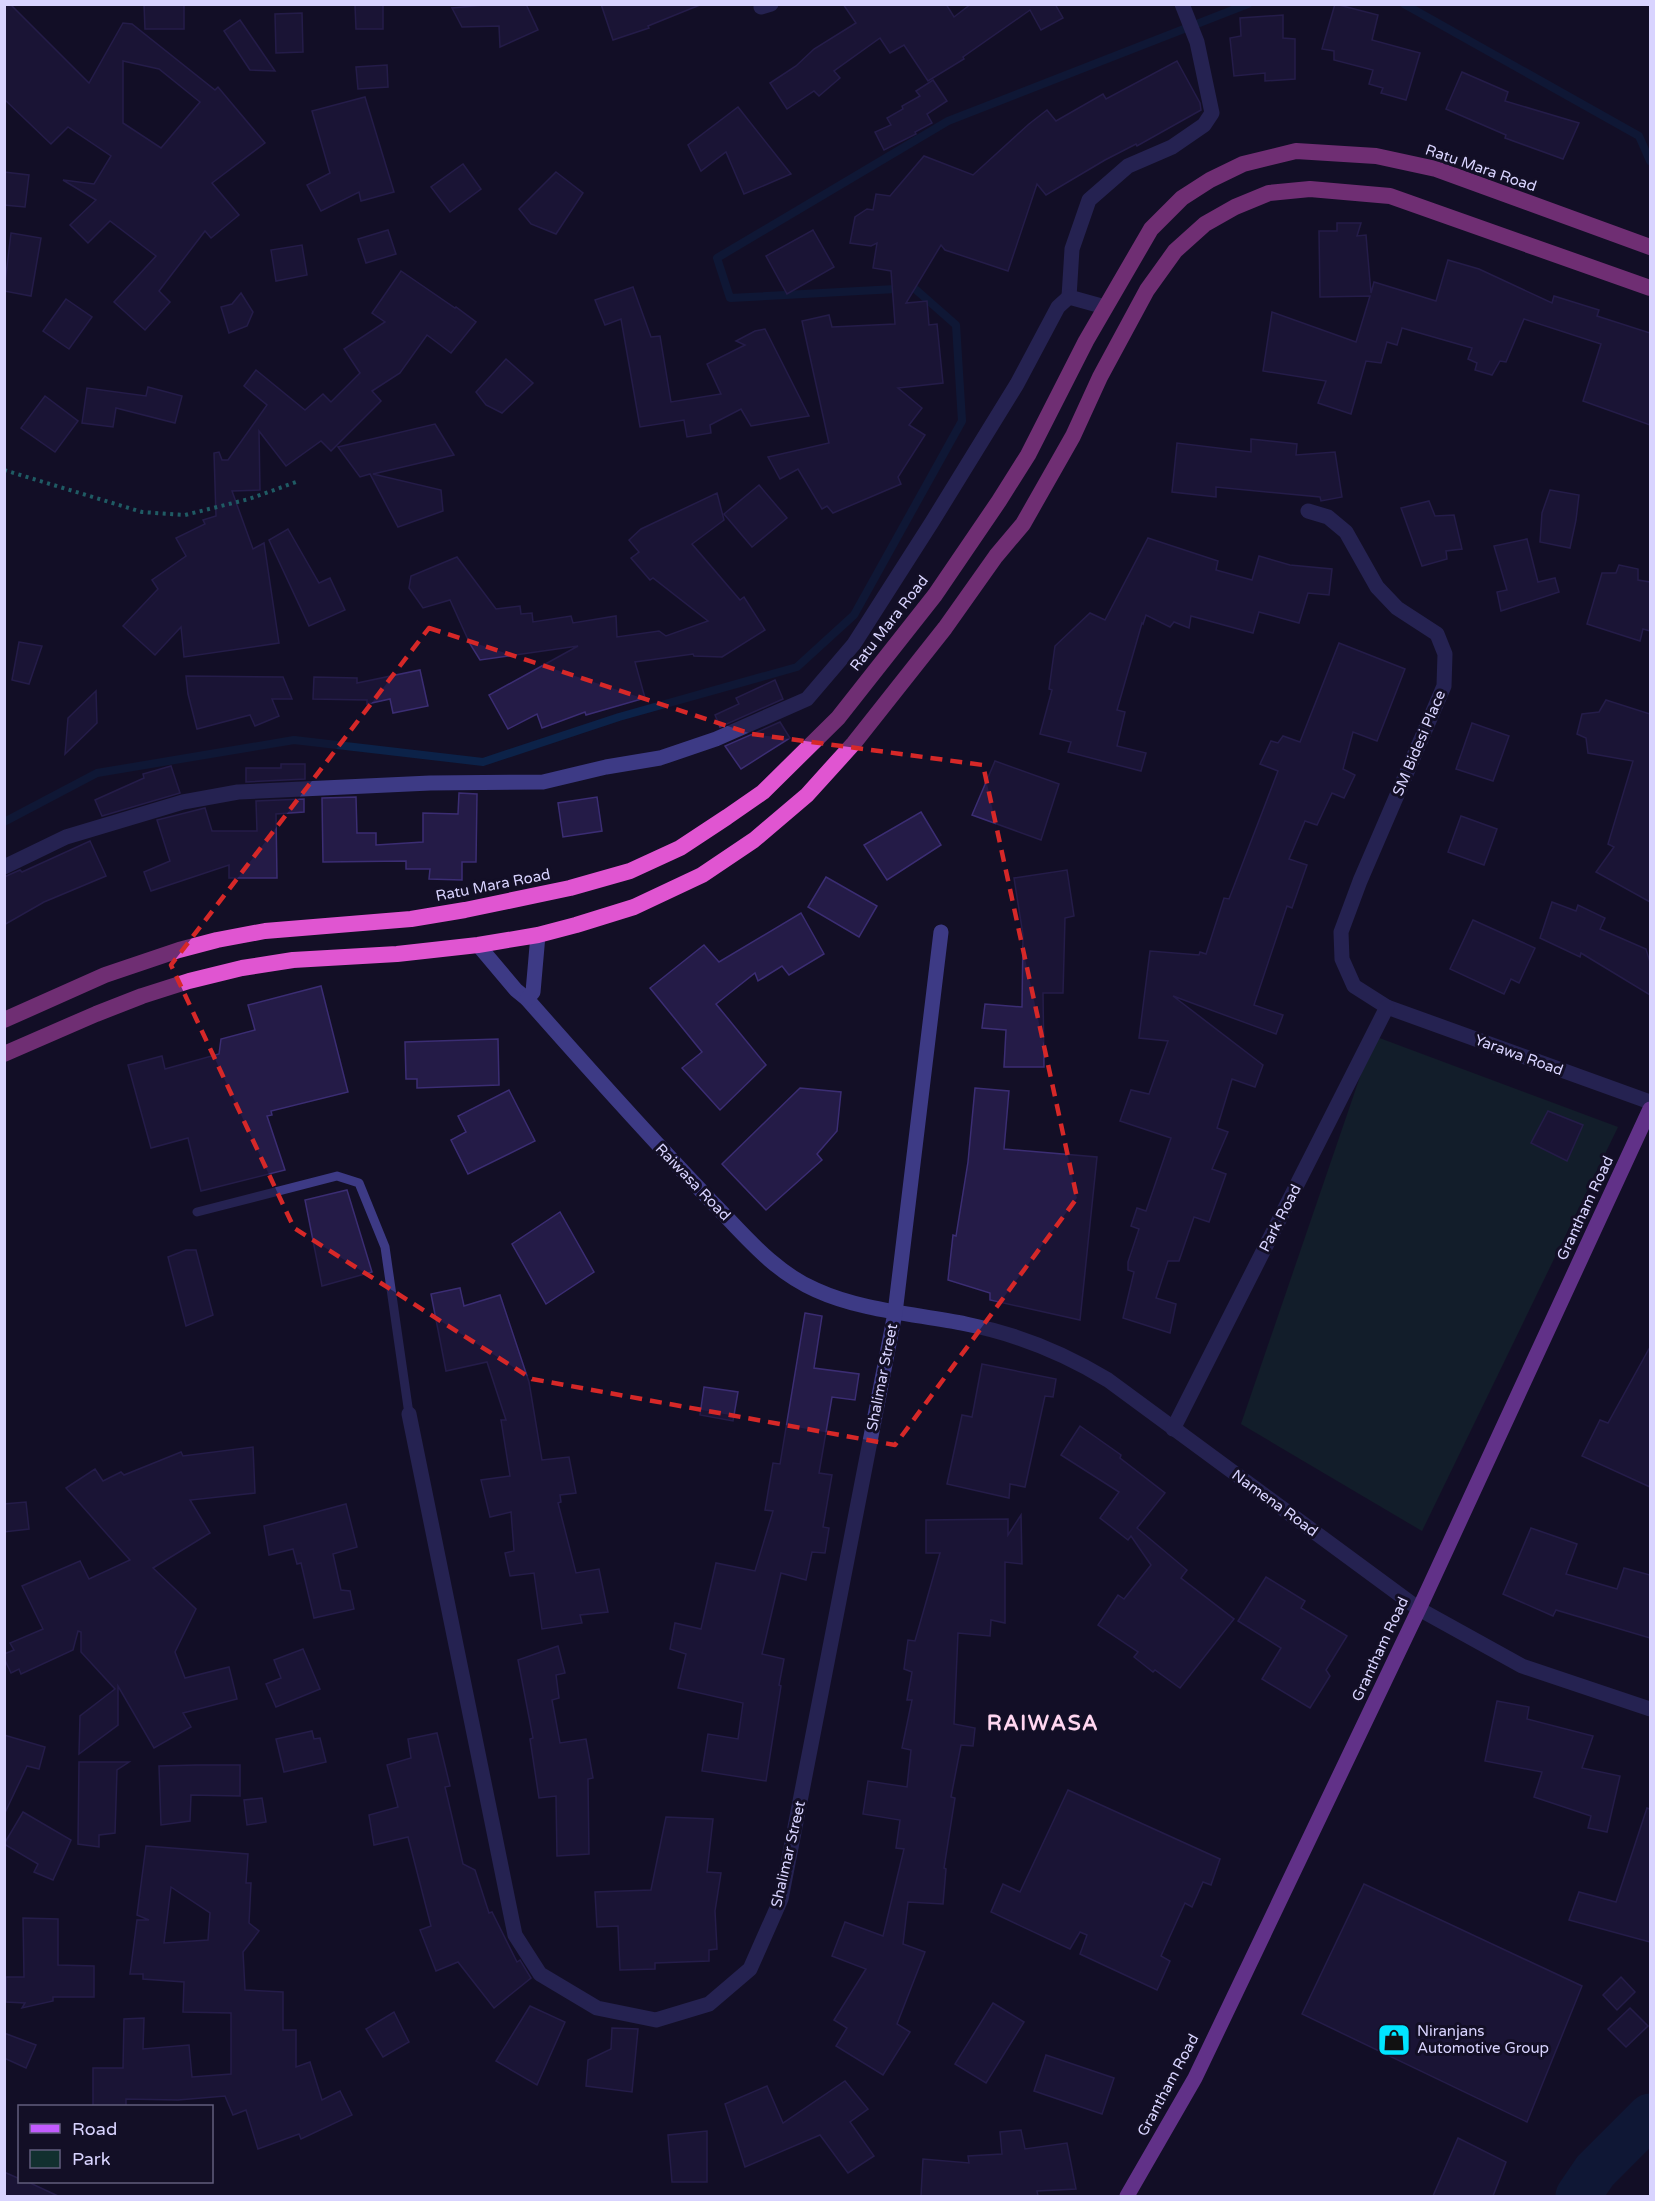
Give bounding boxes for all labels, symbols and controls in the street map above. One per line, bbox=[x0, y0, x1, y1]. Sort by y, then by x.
street label: Ratu Mara Road bbox=[1423, 141, 1539, 195]
street label: Ratu Mara Road bbox=[846, 572, 932, 674]
street label: SM Bidesi Place bbox=[1389, 687, 1449, 799]
street label: Ratu Mara Road bbox=[434, 865, 552, 905]
street label: Yarawa Road bbox=[1472, 1031, 1566, 1079]
street label: Raiwasa Road bbox=[652, 1140, 734, 1224]
street label: Grantham Road bbox=[1553, 1153, 1617, 1263]
street label: Park Road bbox=[1255, 1181, 1305, 1255]
street label: Shalimar Street bbox=[863, 1322, 901, 1432]
street label: Namena Road bbox=[1228, 1466, 1322, 1540]
street label: Grantham Road bbox=[1348, 1594, 1412, 1704]
district label: RAIWASA bbox=[987, 1711, 1099, 1736]
street label: Shalimar Street bbox=[767, 1799, 809, 1909]
shop icon: Niranjans Automotive Group bbox=[1376, 2022, 1412, 2058]
place label: Niranjans Automotive Group bbox=[1417, 2022, 1549, 2057]
street label: Grantham Road bbox=[1133, 2031, 1203, 2139]
legend bbox=[18, 2105, 213, 2183]
text: Road bbox=[72, 2118, 117, 2140]
text: Park bbox=[72, 2148, 111, 2170]

